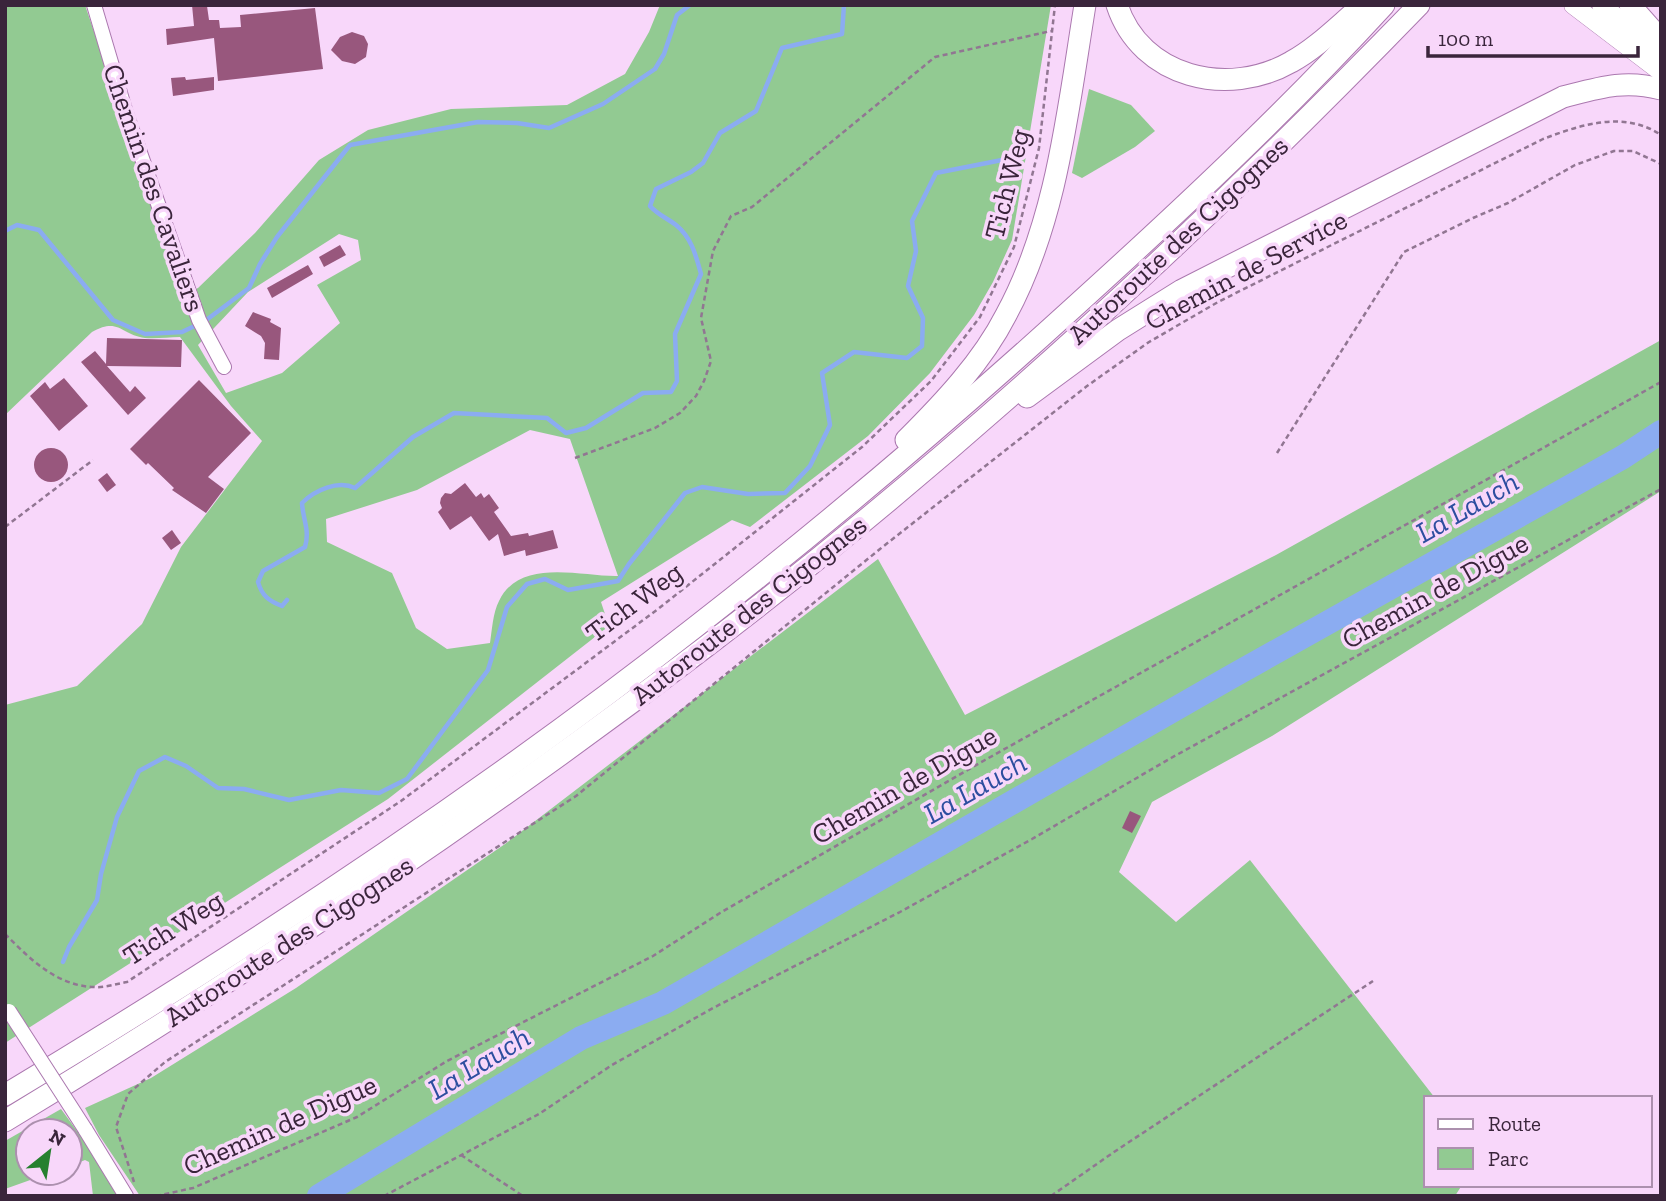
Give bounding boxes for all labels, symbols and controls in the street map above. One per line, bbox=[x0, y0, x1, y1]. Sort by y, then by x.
scale bar bbox=[1428, 14, 1638, 58]
text: 100 m bbox=[1438, 26, 1493, 51]
street label: Chemin des Cavaliers bbox=[96, 60, 212, 316]
street label: Tich Weg bbox=[977, 126, 1037, 242]
street label: Autoroute des Cigognes bbox=[1061, 129, 1295, 351]
street label: Chemin de Service bbox=[1139, 203, 1353, 337]
water label: La Lauch bbox=[1409, 463, 1525, 551]
street label: Autoroute des Cigognes bbox=[625, 508, 873, 712]
street label: Chemin de Digue bbox=[1336, 526, 1534, 656]
street label: Tich Weg bbox=[579, 555, 689, 649]
street label: Chemin de Digue bbox=[806, 719, 1002, 851]
water label: La Lauch bbox=[917, 744, 1033, 832]
street label: Autoroute des Cigognes bbox=[159, 848, 419, 1034]
street label: Tich Weg bbox=[117, 884, 229, 972]
water label: La Lauch bbox=[421, 1019, 537, 1107]
street label: Chemin de Digue bbox=[178, 1068, 382, 1182]
legend bbox=[1424, 1096, 1652, 1187]
text: Route bbox=[1488, 1111, 1541, 1136]
north arrow bbox=[14, 1117, 84, 1187]
text: N bbox=[45, 1124, 69, 1151]
text: Parc bbox=[1488, 1146, 1529, 1171]

